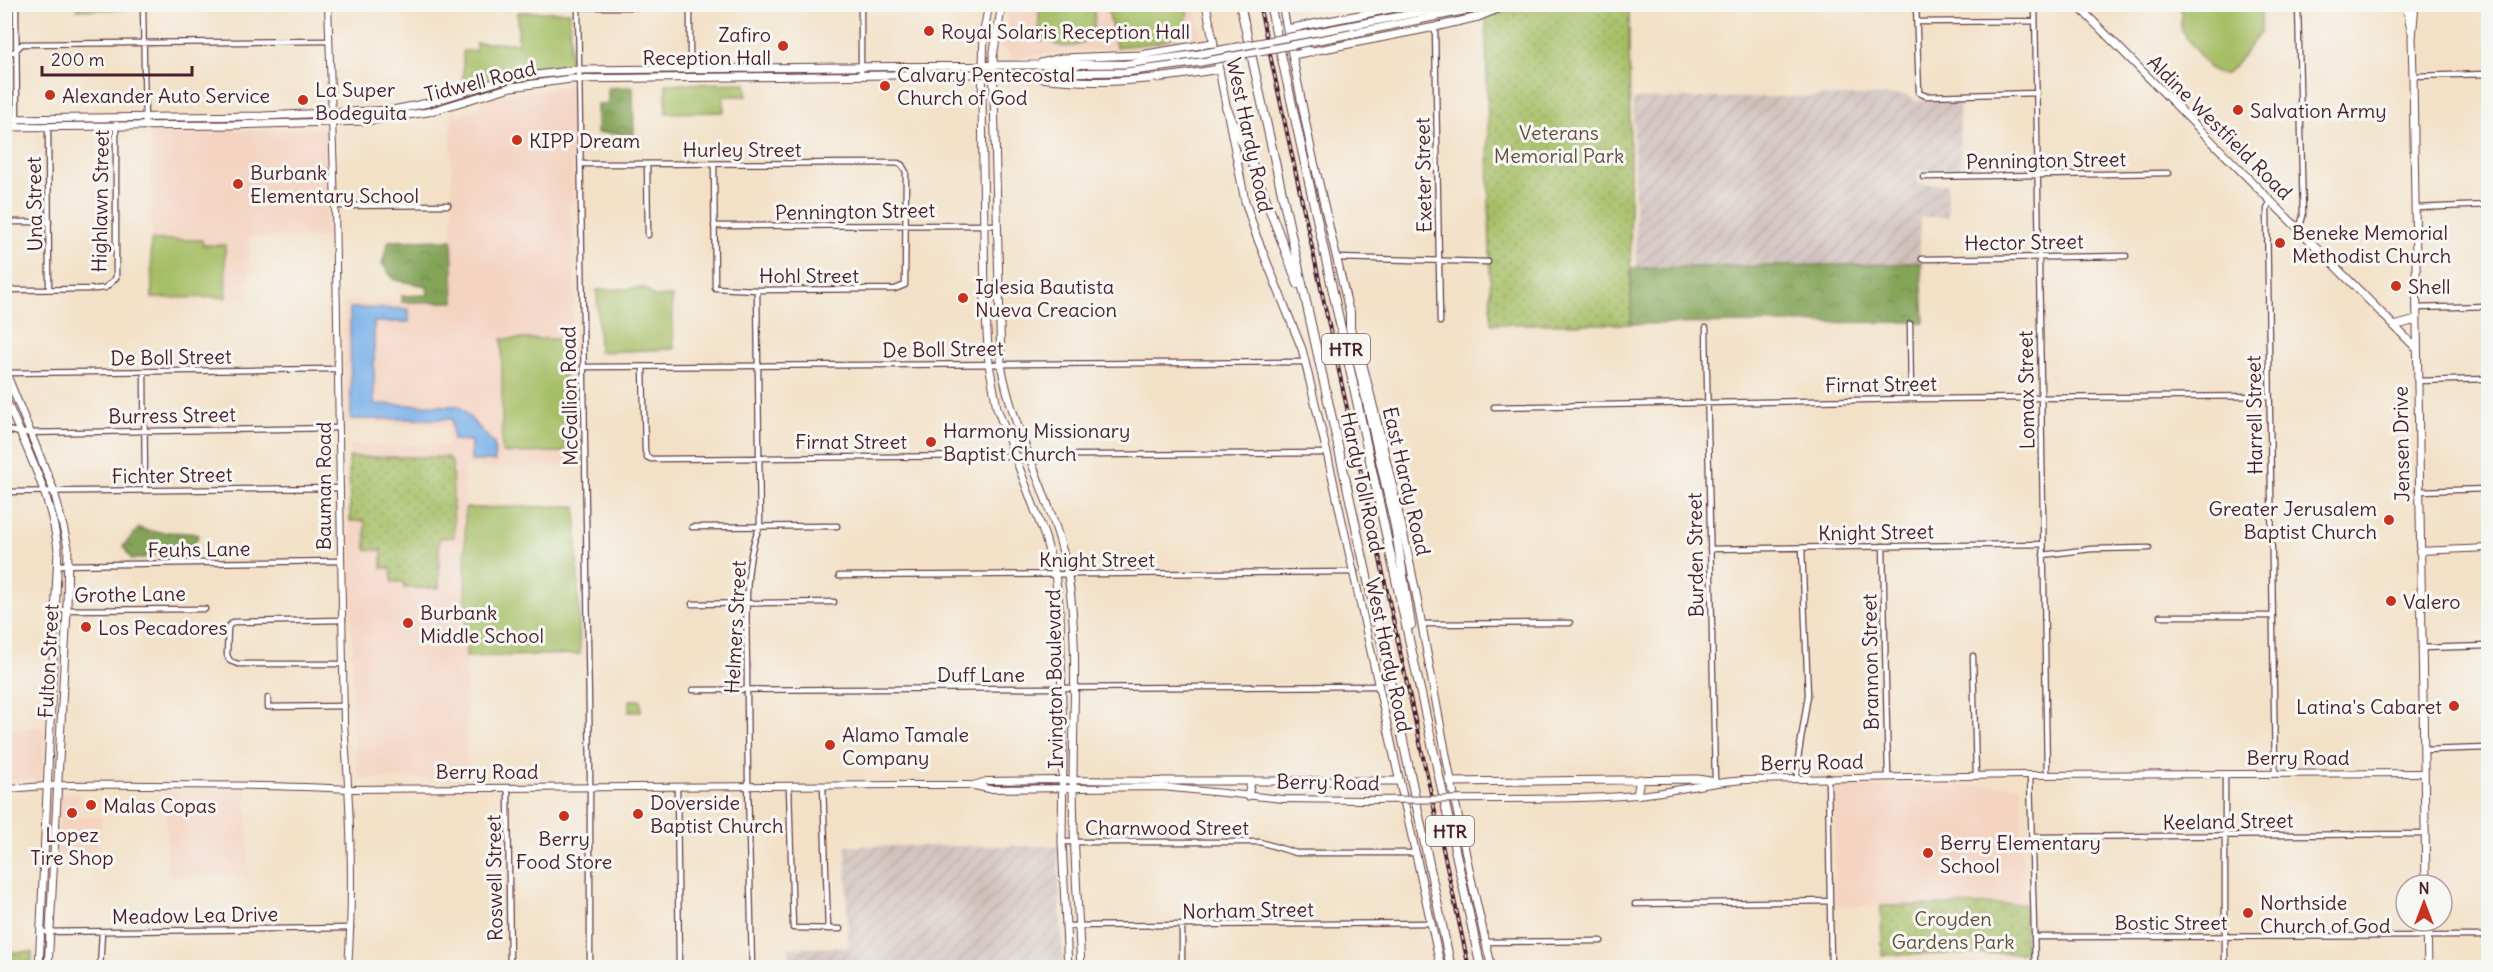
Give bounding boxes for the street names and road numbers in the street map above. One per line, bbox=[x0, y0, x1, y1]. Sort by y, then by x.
street label: Aldine Westfield Road bbox=[2142, 49, 2298, 205]
street label: Tidwell Road bbox=[422, 55, 538, 107]
street label: West Hardy Road bbox=[1221, 55, 1279, 215]
street label: Exeter Street bbox=[1409, 117, 1437, 233]
street label: Highlawn Street bbox=[86, 129, 114, 273]
street label: Hurley Street bbox=[683, 137, 802, 162]
street label: Pennington Street bbox=[1966, 146, 2127, 174]
street label: Una Street bbox=[21, 156, 47, 252]
street label: Pennington Street bbox=[775, 197, 936, 225]
street label: Hector Street bbox=[1964, 228, 2084, 256]
street label: Hohl Street bbox=[759, 263, 859, 288]
street label: McGallion Road bbox=[555, 326, 583, 466]
street label: Lomax Street bbox=[2012, 330, 2040, 450]
road number: HTR bbox=[1322, 334, 1370, 364]
street label: De Boll Street bbox=[882, 335, 1004, 363]
street label: De Boll Street bbox=[110, 343, 232, 371]
street label: Harrell Street bbox=[2240, 355, 2268, 475]
street label: Firnat Street bbox=[1825, 371, 1937, 397]
street label: Jensen Drive bbox=[2387, 386, 2415, 502]
street label: Burress Street bbox=[108, 401, 236, 429]
street label: East Hardy Road bbox=[1378, 404, 1436, 558]
street label: Hardy Toll Road bbox=[1336, 410, 1390, 555]
street label: Bauman Road bbox=[311, 422, 336, 550]
street label: Firnat Street bbox=[795, 429, 907, 454]
street label: Fichter Street bbox=[111, 461, 233, 489]
street label: Burden Street bbox=[1681, 492, 1709, 618]
street label: Knight Street bbox=[1818, 518, 1934, 546]
street label: Feuhs Lane bbox=[147, 536, 251, 562]
street label: Knight Street bbox=[1039, 547, 1155, 572]
street label: Helmers Street bbox=[719, 560, 751, 694]
street label: West Hardy Road bbox=[1360, 575, 1418, 735]
street label: Grothe Lane bbox=[74, 581, 186, 607]
street label: Irvington Boulevard bbox=[1040, 589, 1068, 769]
street label: Brannon Street bbox=[1856, 593, 1884, 731]
street label: Fulton Street bbox=[33, 603, 63, 719]
street label: Duff Lane bbox=[937, 662, 1025, 687]
street label: Berry Road bbox=[2246, 745, 2350, 770]
street label: Berry Road bbox=[1760, 749, 1864, 775]
street label: Berry Road bbox=[435, 759, 539, 784]
street label: Berry Road bbox=[1276, 769, 1380, 795]
street label: Keeland Street bbox=[2162, 807, 2294, 835]
street label: Roswell Street bbox=[480, 814, 508, 941]
street label: Charnwood Street bbox=[1085, 815, 1249, 840]
road number: HTR bbox=[1426, 816, 1474, 846]
street label: Norham Street bbox=[1182, 896, 1314, 924]
street label: Meadow Lea Drive bbox=[112, 901, 278, 929]
street label: Bostic Street bbox=[2115, 910, 2228, 935]

